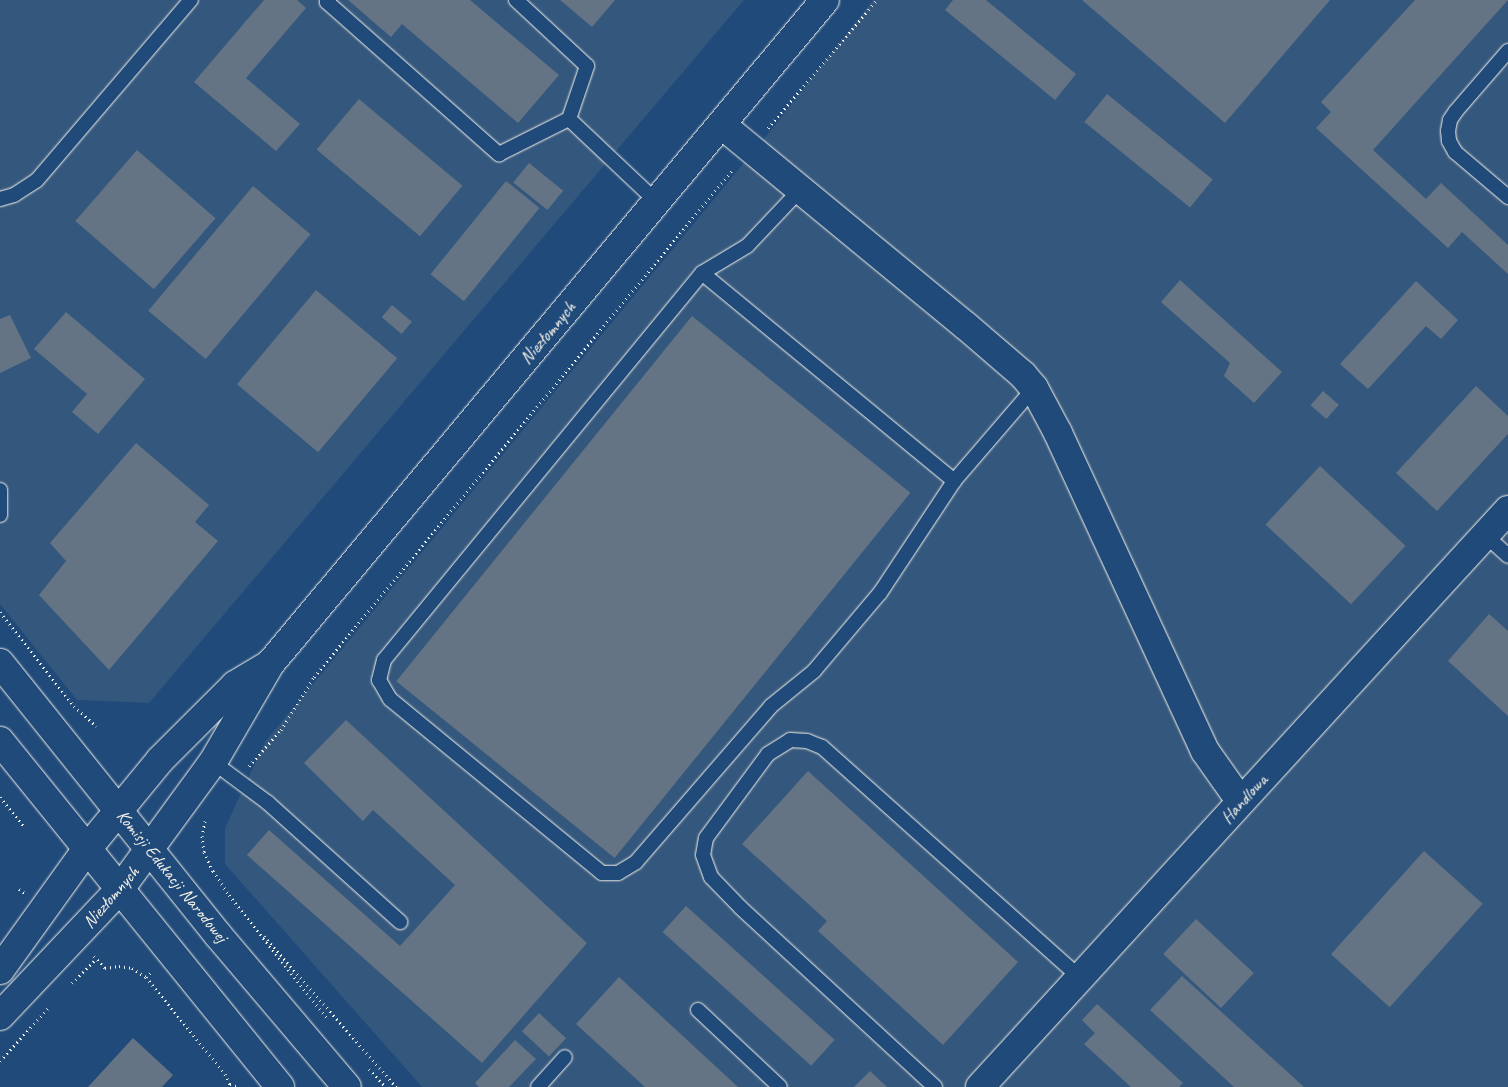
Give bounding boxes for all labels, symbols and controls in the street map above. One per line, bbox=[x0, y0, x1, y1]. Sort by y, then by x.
street label: Niezłomnych bbox=[516, 297, 580, 369]
street label: Handlowa bbox=[1216, 770, 1272, 828]
street label: Komisji Edukacji Narodowej bbox=[112, 805, 232, 947]
street label: Niezłomnych bbox=[78, 861, 144, 933]

